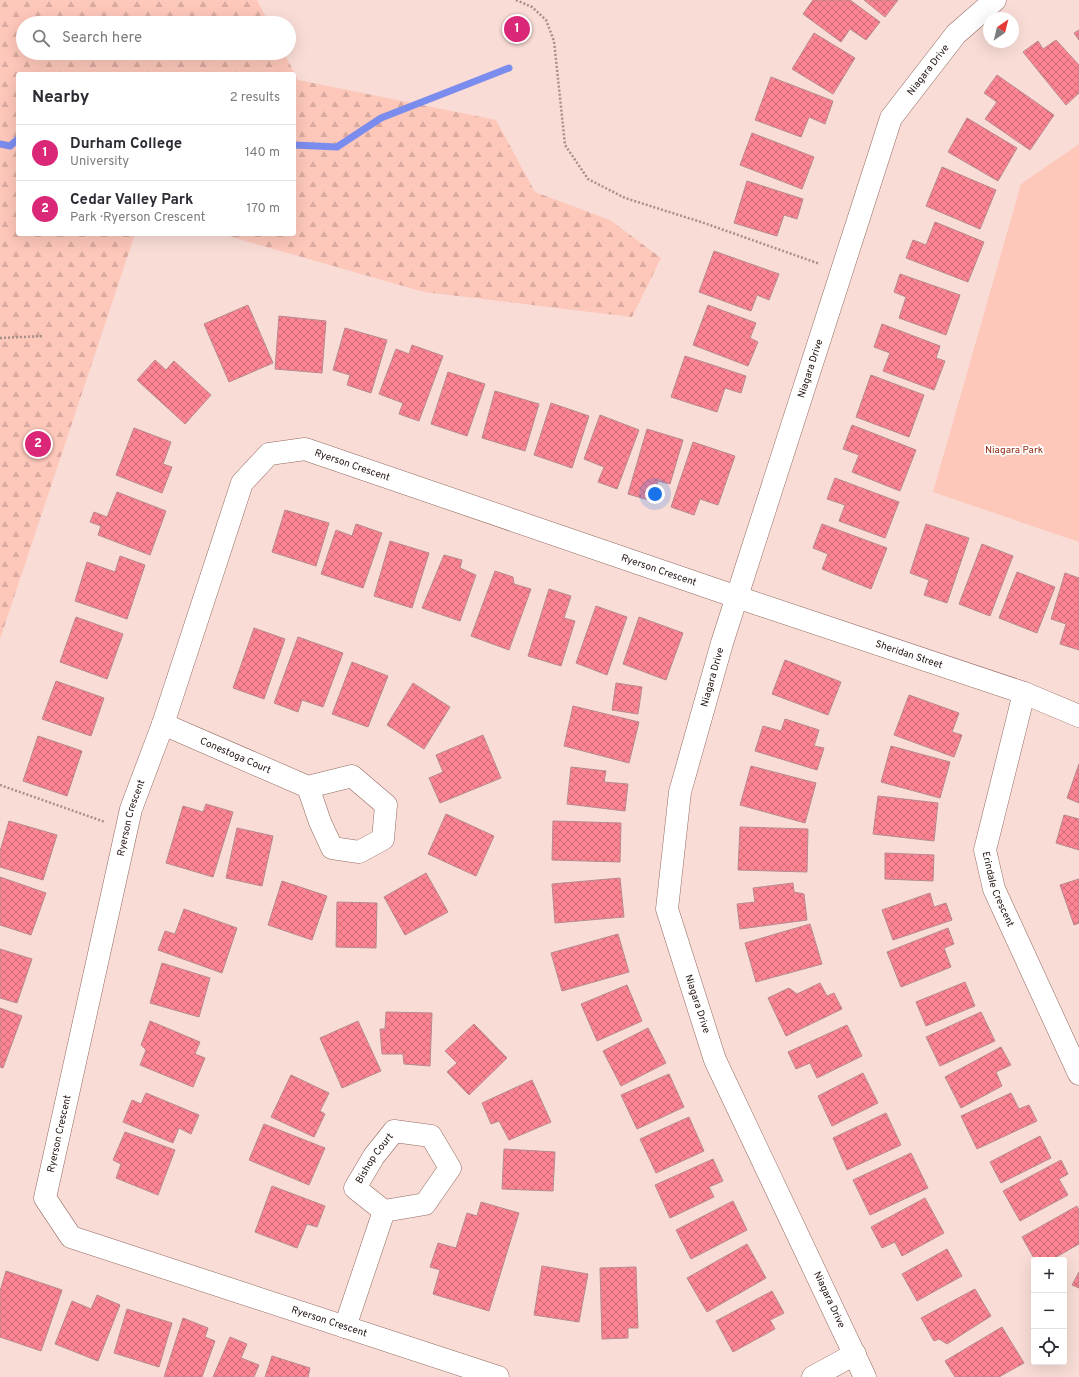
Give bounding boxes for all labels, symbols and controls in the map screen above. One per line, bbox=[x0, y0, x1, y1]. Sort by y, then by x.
north arrow bbox=[983, 12, 1019, 48]
pin: 1 bbox=[504, 14, 530, 44]
search box bbox=[16, 16, 296, 60]
icon: search bbox=[30, 27, 52, 49]
text: Search here bbox=[62, 29, 142, 48]
street label: Niagara Drive bbox=[904, 42, 952, 98]
text: Nearby bbox=[32, 87, 89, 109]
text: 2 results bbox=[230, 90, 280, 106]
text: Durham College bbox=[70, 135, 182, 154]
text: 1 bbox=[42, 145, 48, 161]
text: 140 m bbox=[245, 145, 280, 161]
text: University bbox=[70, 154, 129, 170]
text: Cedar Valley Park bbox=[70, 191, 193, 210]
text: 2 bbox=[41, 201, 49, 217]
text: 170 m bbox=[246, 201, 280, 217]
text: Park · Ryerson Crescent bbox=[70, 210, 206, 226]
street label: Niagara Drive bbox=[795, 337, 826, 400]
pin: 2 bbox=[25, 429, 51, 459]
park label: Niagara Park bbox=[985, 444, 1043, 457]
street label: Ryerson Crescent bbox=[313, 446, 392, 484]
your location bbox=[645, 484, 665, 504]
street label: Ryerson Crescent bbox=[619, 551, 698, 589]
street label: Sheridan Street bbox=[874, 637, 945, 672]
street label: Niagara Drive bbox=[698, 646, 727, 709]
street label: Conestoga Court bbox=[198, 734, 273, 777]
street label: Ryerson Crescent bbox=[114, 778, 148, 857]
street label: Erindale Crescent bbox=[979, 850, 1017, 929]
street label: Niagara Drive bbox=[681, 973, 713, 1035]
street label: Ryerson Crescent bbox=[44, 1094, 74, 1174]
street label: Bishop Court bbox=[353, 1130, 397, 1186]
map controls bbox=[1031, 1257, 1067, 1365]
button: + bbox=[1031, 1257, 1067, 1293]
street label: Niagara Drive bbox=[810, 1270, 848, 1330]
button: − bbox=[1031, 1293, 1067, 1329]
street label: Ryerson Crescent bbox=[289, 1304, 369, 1340]
button: locate bbox=[1031, 1329, 1067, 1365]

